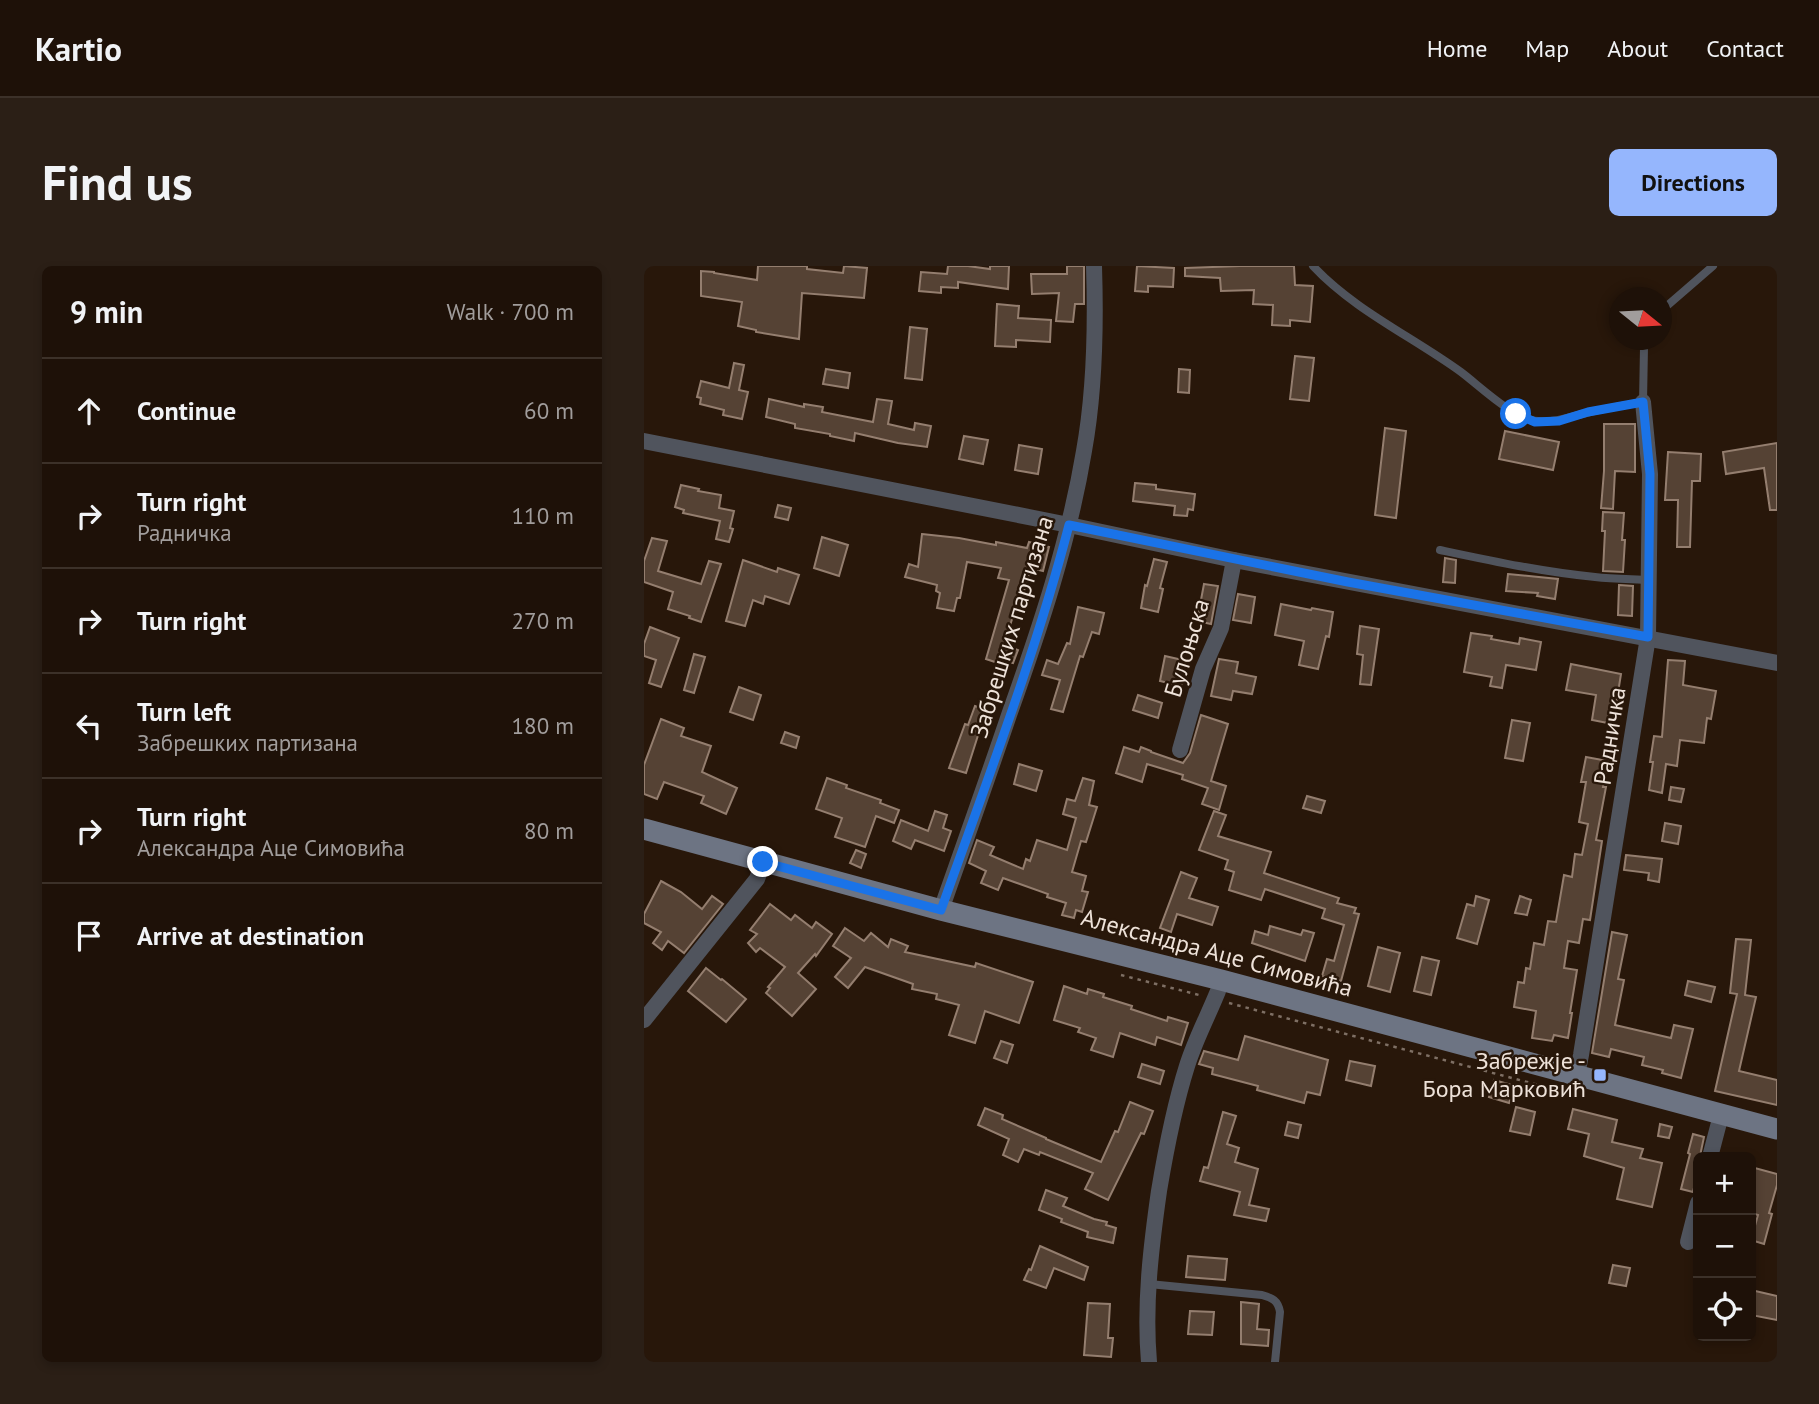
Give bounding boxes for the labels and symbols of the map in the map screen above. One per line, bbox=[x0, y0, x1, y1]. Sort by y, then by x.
north arrow bbox=[1609, 287, 1672, 350]
route start bbox=[1500, 398, 1531, 429]
street label: Забрешких партизана bbox=[963, 512, 1060, 742]
street label: Булоњска bbox=[1157, 595, 1216, 701]
street label: Радничка bbox=[1586, 685, 1633, 787]
route end bbox=[747, 846, 778, 877]
street label: Александра Аце Симовића bbox=[1078, 901, 1356, 1004]
place label: Забрежје - Бора Марковић bbox=[1422, 1045, 1586, 1104]
marker: Забрежје - Бора Марковић bbox=[1592, 1067, 1608, 1083]

